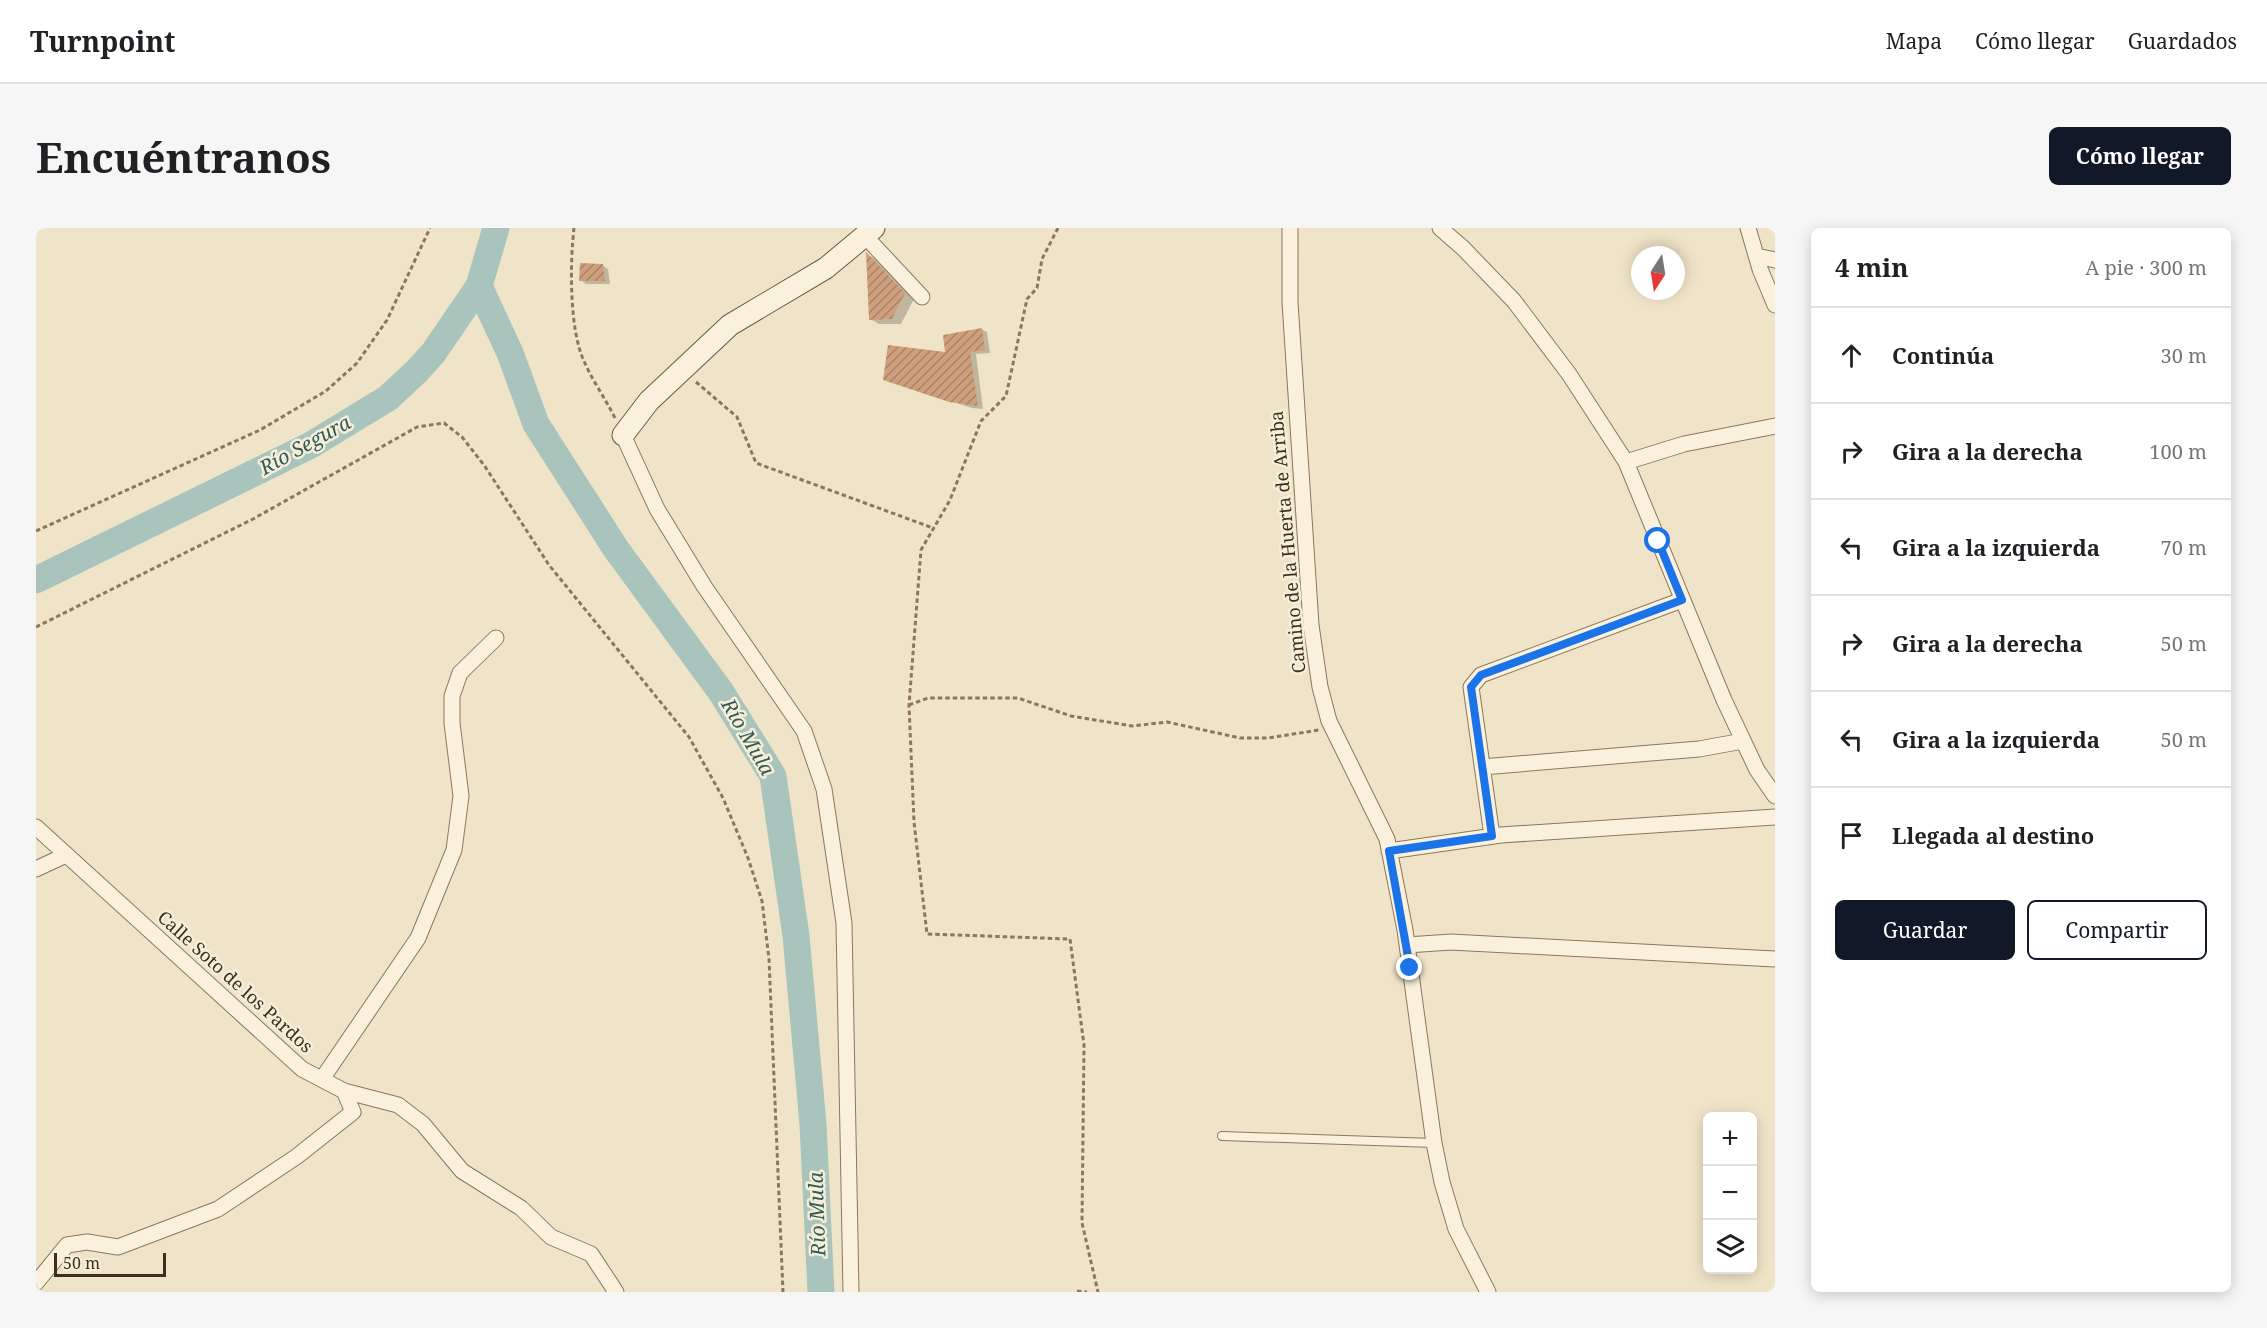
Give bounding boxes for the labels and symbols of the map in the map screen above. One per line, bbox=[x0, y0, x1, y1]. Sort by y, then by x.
north arrow bbox=[1631, 246, 1685, 300]
water label: Río Segura bbox=[253, 408, 356, 481]
street label: Camino de la Huerta de Arriba bbox=[1264, 410, 1310, 674]
route start bbox=[1644, 527, 1670, 553]
water label: Río Mula bbox=[715, 693, 781, 780]
street label: Calle Soto de los Pardos bbox=[153, 905, 319, 1058]
route end bbox=[1396, 954, 1422, 980]
water label: Río Mula bbox=[802, 1171, 832, 1258]
scale bar bbox=[54, 1250, 166, 1278]

